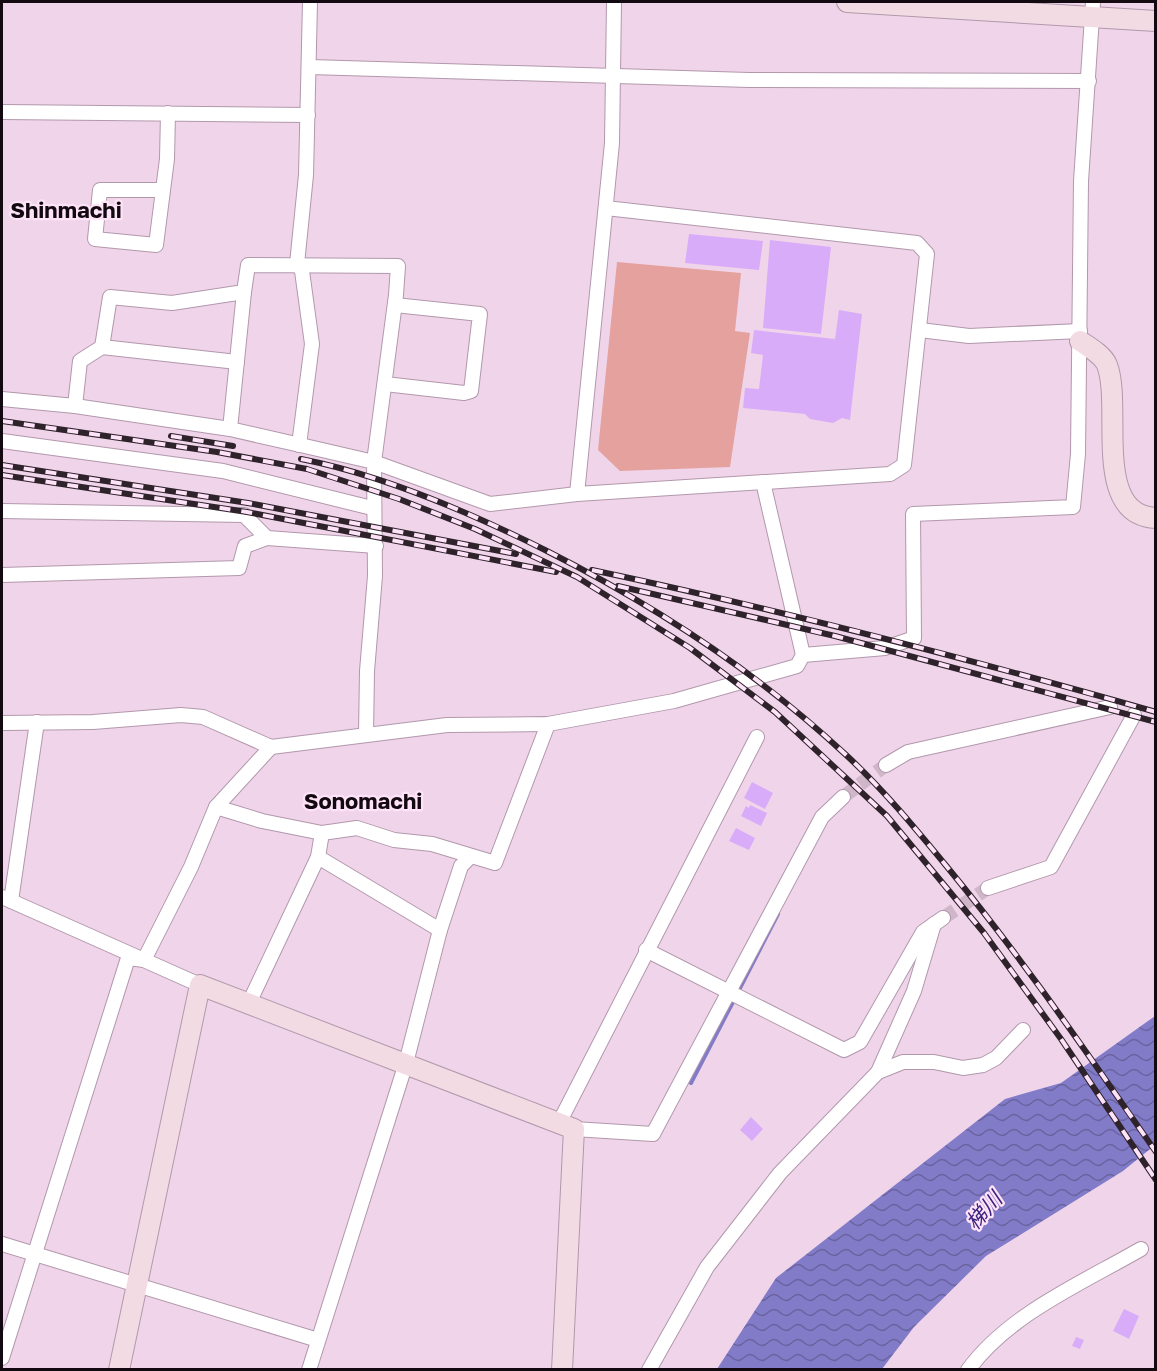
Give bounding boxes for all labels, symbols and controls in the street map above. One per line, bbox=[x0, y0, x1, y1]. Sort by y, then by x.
district label: Shinmachi bbox=[10, 196, 122, 223]
district label: Sonomachi bbox=[304, 787, 422, 814]
water label: 梯川 bbox=[960, 1185, 1008, 1235]

